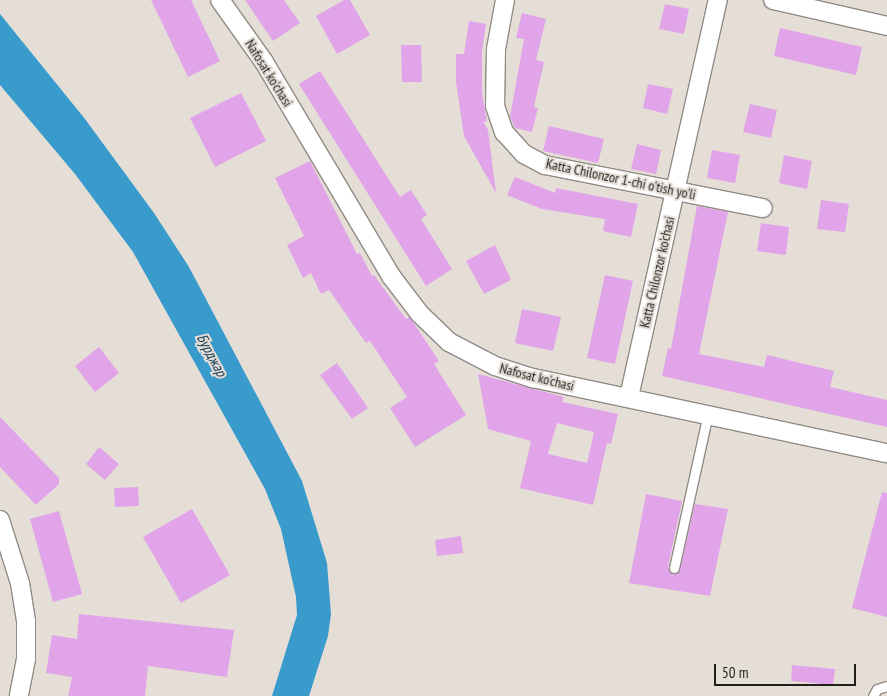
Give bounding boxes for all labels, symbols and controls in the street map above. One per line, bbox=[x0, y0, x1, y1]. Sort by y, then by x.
street label: Nafosat ko'chasi bbox=[242, 36, 296, 110]
street label: Katta Chilonzor 1-chi o'tish yo'li bbox=[544, 155, 698, 203]
street label: Katta Chilonzor ko'chasi bbox=[636, 215, 678, 329]
water label: Бурджар bbox=[193, 330, 231, 380]
street label: Nafosat ko'chasi bbox=[498, 360, 576, 394]
scale bar bbox=[717, 654, 860, 686]
text: 50 m bbox=[722, 663, 748, 682]

